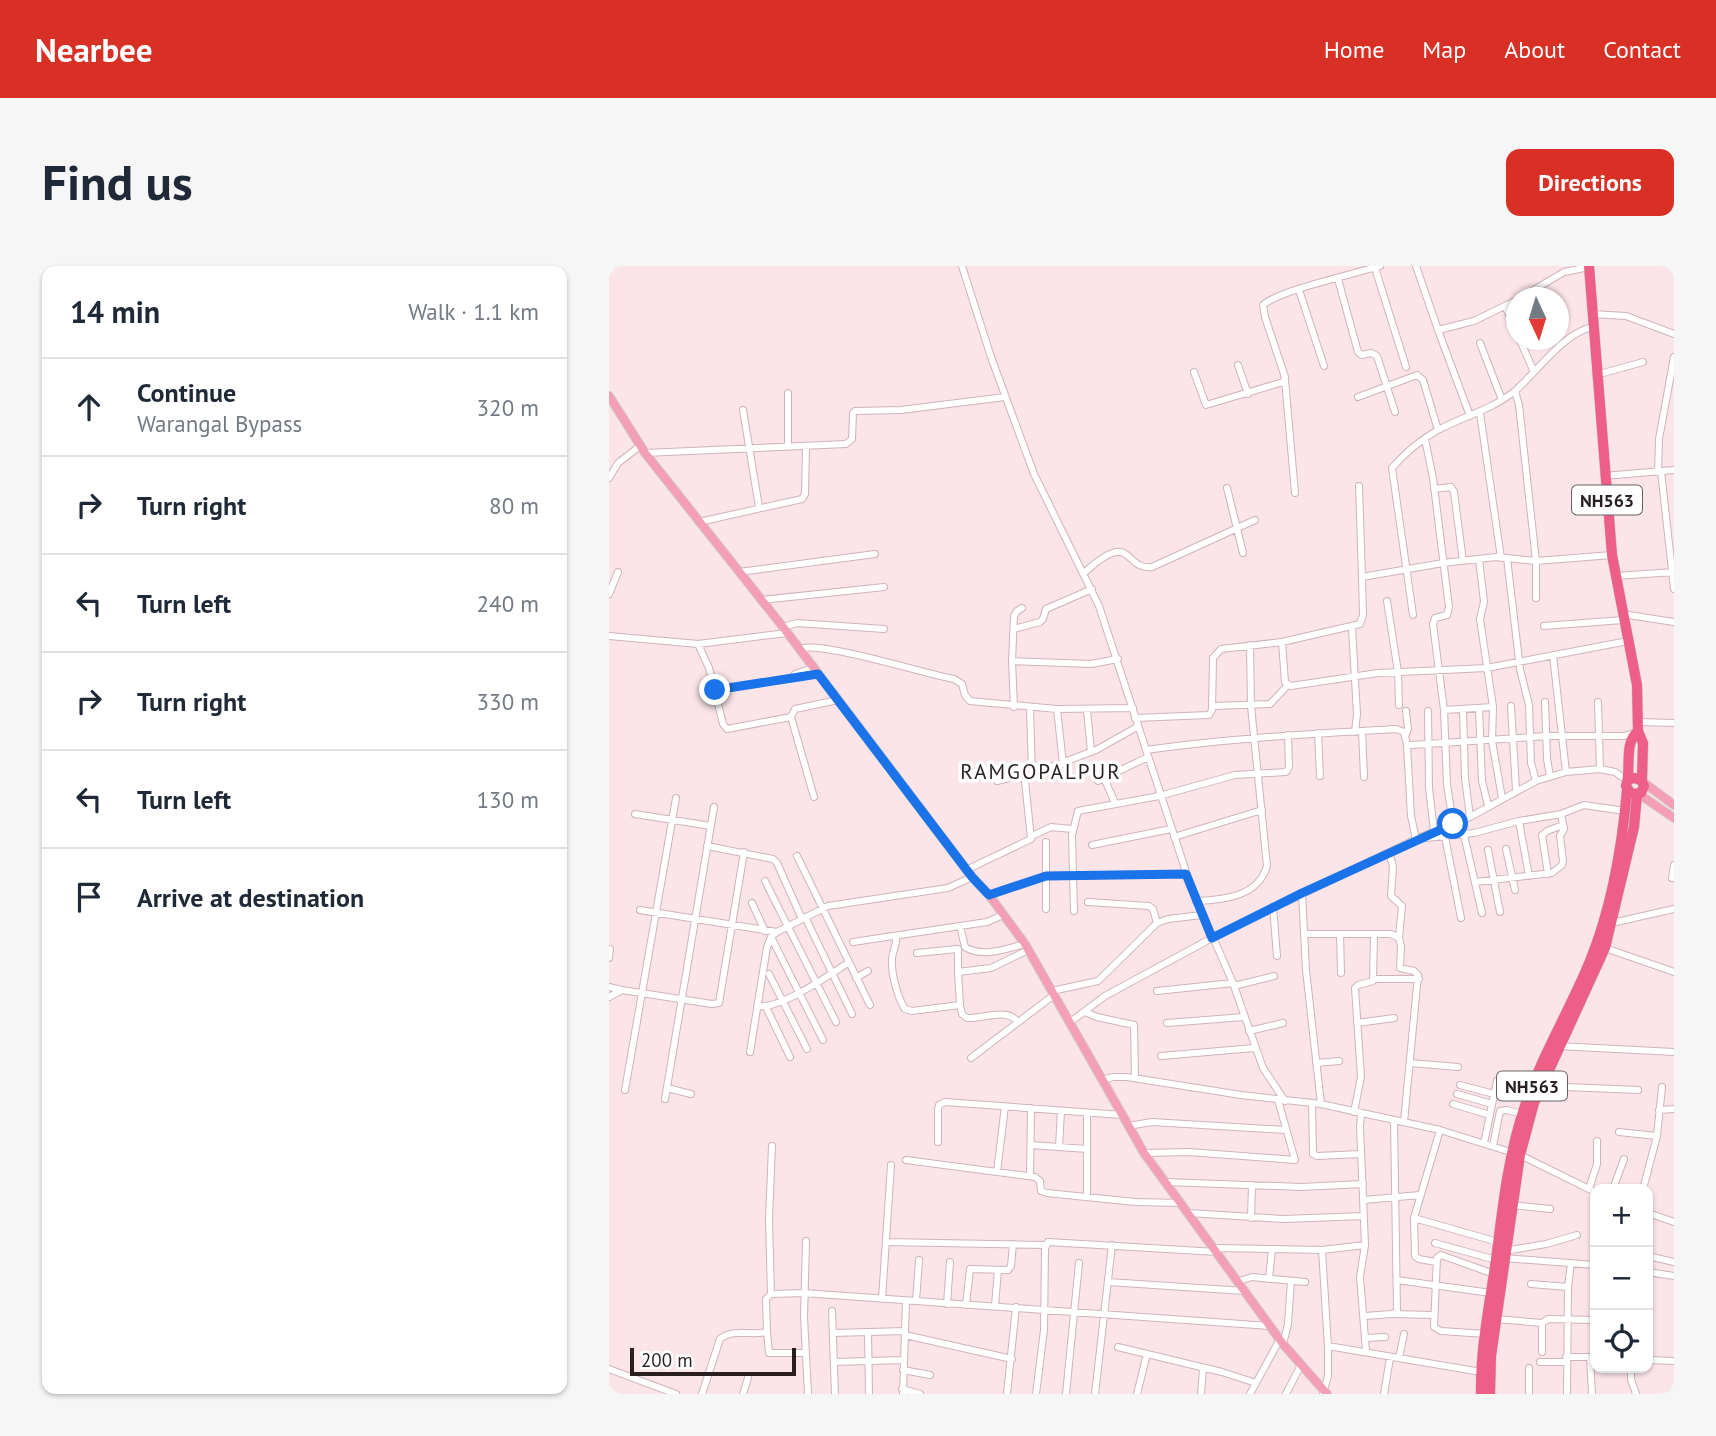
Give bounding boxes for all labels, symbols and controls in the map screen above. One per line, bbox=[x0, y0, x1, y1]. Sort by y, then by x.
text: Nearbee bbox=[35, 28, 152, 71]
text: Home bbox=[1324, 34, 1384, 65]
text: Map bbox=[1422, 34, 1466, 65]
text: About bbox=[1504, 34, 1565, 65]
text: Contact bbox=[1603, 34, 1681, 65]
button: Directions bbox=[1506, 149, 1674, 216]
text: Find us bbox=[42, 150, 193, 214]
north arrow bbox=[1506, 287, 1569, 350]
text: 14 min bbox=[70, 292, 160, 331]
text: Walk · 1.1 km bbox=[408, 297, 539, 326]
text: Continue bbox=[137, 376, 236, 409]
icon: ahead bbox=[70, 388, 108, 426]
text: 320 m bbox=[477, 393, 539, 422]
text: Warangal Bypass bbox=[137, 409, 302, 438]
icon: right bbox=[70, 486, 108, 524]
road number: NH563 bbox=[1572, 486, 1642, 514]
text: Turn right bbox=[137, 489, 246, 522]
text: 80 m bbox=[489, 491, 539, 520]
icon: left bbox=[70, 584, 108, 622]
text: Turn left bbox=[137, 587, 231, 620]
text: 240 m bbox=[477, 589, 539, 618]
route end bbox=[699, 674, 730, 705]
icon: right bbox=[70, 682, 108, 720]
text: Turn right bbox=[137, 685, 246, 718]
text: 330 m bbox=[477, 687, 539, 716]
district label: RAMGOPALPUR bbox=[960, 758, 1122, 785]
icon: left bbox=[70, 780, 108, 818]
text: Turn left bbox=[137, 783, 231, 816]
text: 130 m bbox=[477, 785, 539, 814]
route start bbox=[1437, 808, 1468, 839]
icon: arrive bbox=[70, 878, 108, 916]
text: Arrive at destination bbox=[137, 881, 364, 914]
road number: NH563 bbox=[1497, 1072, 1567, 1100]
map controls bbox=[1590, 1184, 1653, 1373]
button: + bbox=[1590, 1184, 1653, 1247]
button: − bbox=[1590, 1247, 1653, 1310]
button: locate bbox=[1590, 1310, 1653, 1373]
scale bar bbox=[630, 1345, 796, 1377]
text: 200 m bbox=[641, 1348, 693, 1372]

